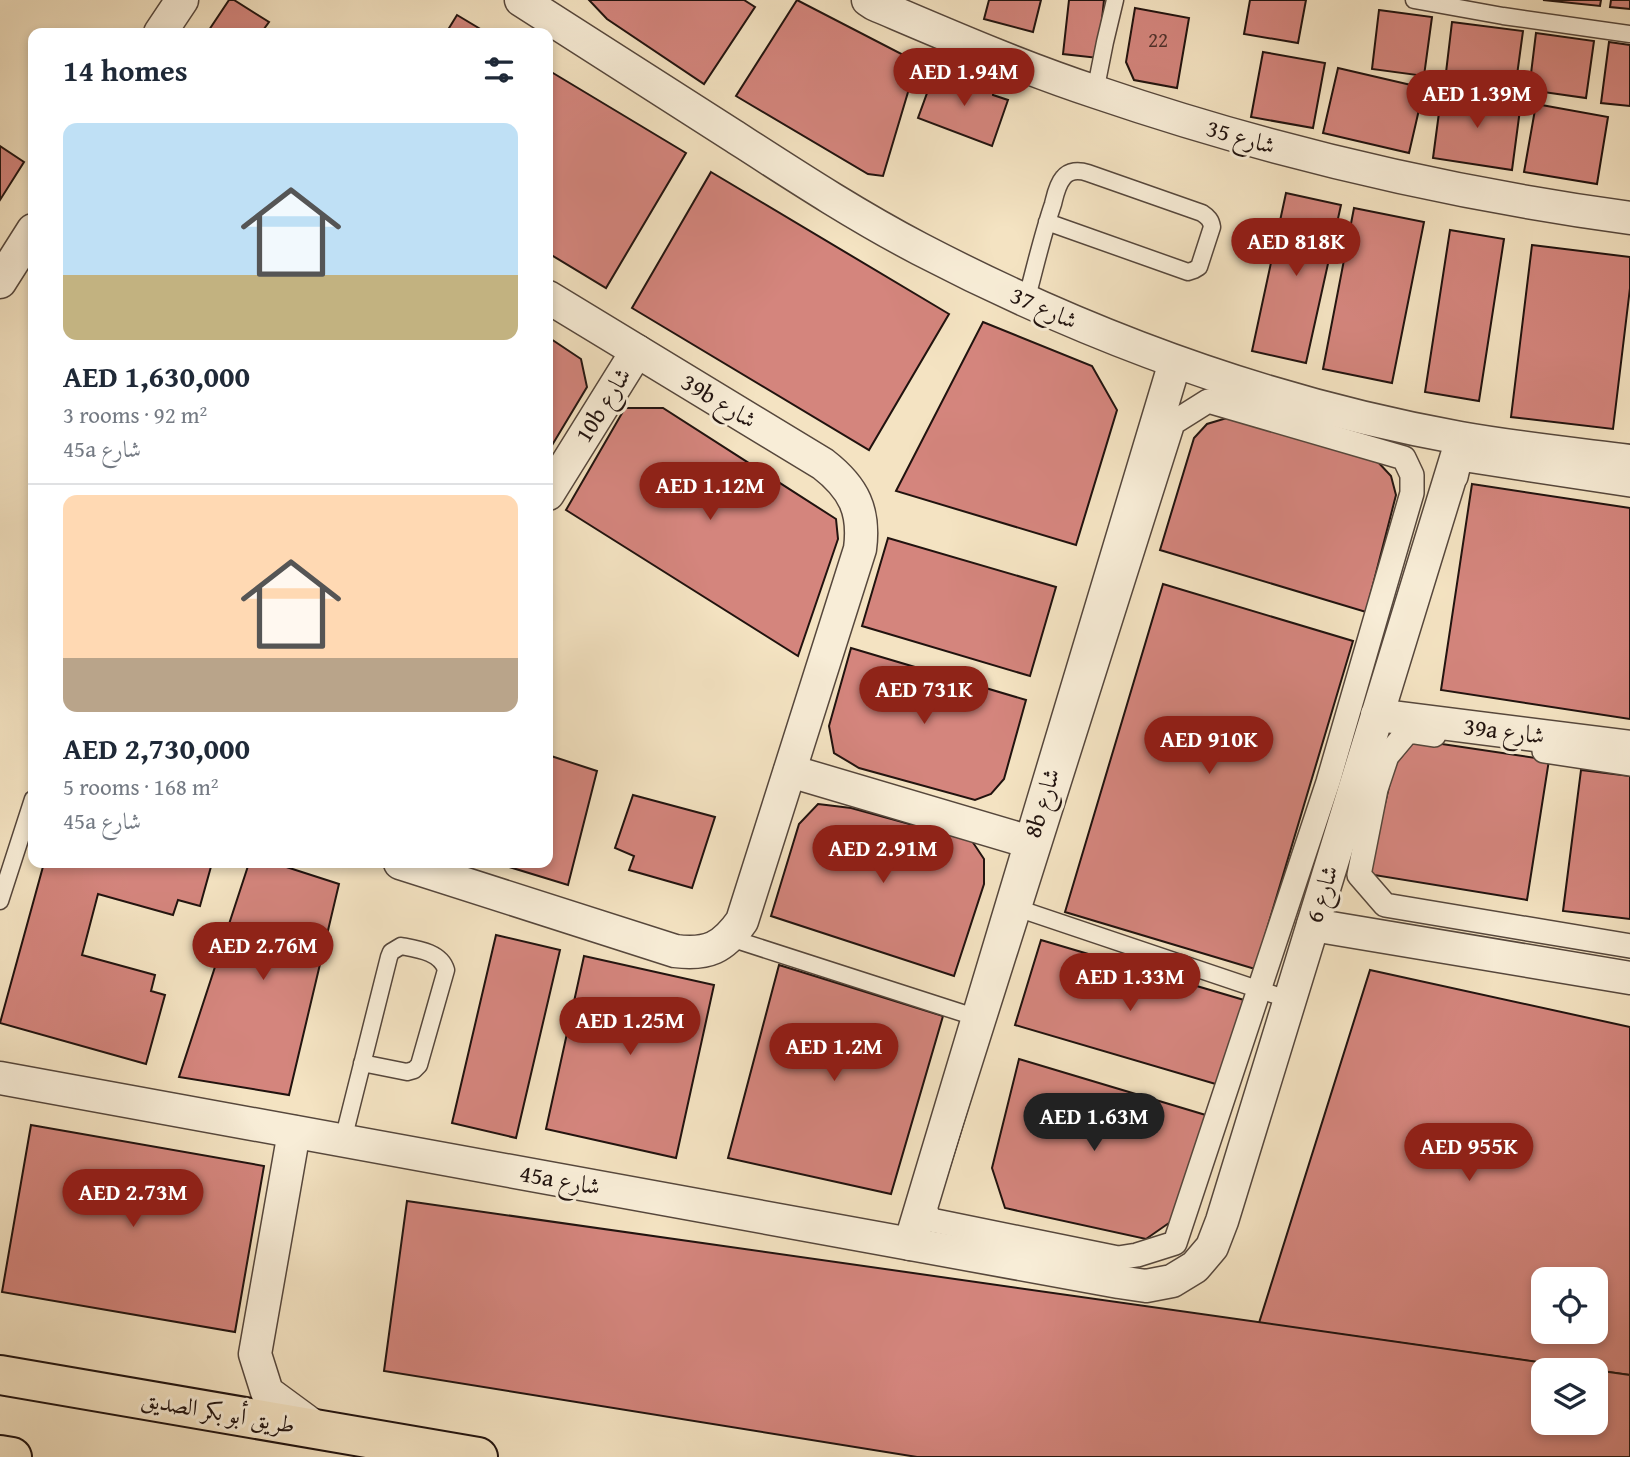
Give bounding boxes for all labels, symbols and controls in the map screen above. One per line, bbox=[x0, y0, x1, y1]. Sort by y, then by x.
house number: 22 bbox=[1148, 24, 1168, 55]
text: 14 homes bbox=[63, 48, 188, 92]
pin: AED 1.94M bbox=[884, 48, 1044, 108]
icon: filters bbox=[480, 51, 518, 89]
text: AED 1.94M bbox=[909, 54, 1019, 87]
pin: AED 1.39M bbox=[1397, 71, 1557, 130]
text: AED 1.39M bbox=[1422, 76, 1532, 109]
street label: شارع 35 bbox=[1202, 110, 1280, 166]
icon: home bbox=[228, 169, 354, 295]
pin: AED 818K bbox=[1224, 218, 1368, 278]
text: AED 818K bbox=[1247, 224, 1345, 257]
street label: شارع 37 bbox=[1004, 277, 1083, 341]
text: AED 1,630,000 bbox=[63, 354, 250, 398]
street label: 10b شارع bbox=[566, 360, 642, 451]
street label: 39b شارع bbox=[673, 364, 764, 439]
text: 3 rooms · 92 m² bbox=[63, 398, 207, 431]
text: 45a شارع bbox=[63, 432, 141, 465]
pin: AED 1.12M bbox=[630, 462, 790, 522]
text: AED 1.12M bbox=[655, 468, 765, 501]
icon: home bbox=[228, 541, 354, 667]
pin: AED 731K bbox=[852, 666, 996, 726]
text: AED 731K bbox=[875, 672, 973, 705]
street label: 39a شارع bbox=[1461, 708, 1547, 756]
pin: AED 910K bbox=[1137, 716, 1281, 776]
text: AED 910K bbox=[1160, 722, 1258, 755]
text: AED 2,730,000 bbox=[63, 726, 250, 770]
street label: 8b شارع bbox=[1014, 764, 1071, 843]
text: 5 rooms · 168 m² bbox=[63, 770, 218, 803]
text: 45a شارع bbox=[63, 804, 141, 837]
pin: AED 2.91M bbox=[803, 826, 963, 885]
text: AED 2.91M bbox=[828, 831, 938, 864]
street label: شارع 6 bbox=[1296, 861, 1350, 928]
pin: AED 2.76M bbox=[183, 922, 343, 982]
text: AED 2.76M bbox=[208, 928, 318, 961]
pin: AED 1.33M bbox=[1050, 954, 1210, 1013]
text: AED 1.33M bbox=[1075, 959, 1185, 992]
pin: AED 1.25M bbox=[550, 998, 710, 1057]
text: AED 1.25M bbox=[575, 1003, 685, 1036]
pin: AED 1.2M bbox=[762, 1024, 906, 1083]
text: AED 1.2M bbox=[785, 1029, 883, 1062]
pin: AED 1.63M bbox=[1014, 1094, 1174, 1153]
text: AED 1.63M bbox=[1039, 1099, 1149, 1132]
pin: AED 955K bbox=[1397, 1124, 1541, 1183]
text: AED 955K bbox=[1420, 1129, 1518, 1162]
street label: 45a شارع bbox=[516, 1155, 603, 1207]
pin: AED 2.73M bbox=[53, 1170, 213, 1229]
text: AED 2.73M bbox=[78, 1175, 188, 1208]
map controls bbox=[1531, 1267, 1608, 1435]
button: locate bbox=[1531, 1267, 1608, 1344]
button: layers bbox=[1531, 1358, 1608, 1435]
street label: طريق أبو بكر الصديق bbox=[138, 1381, 298, 1442]

